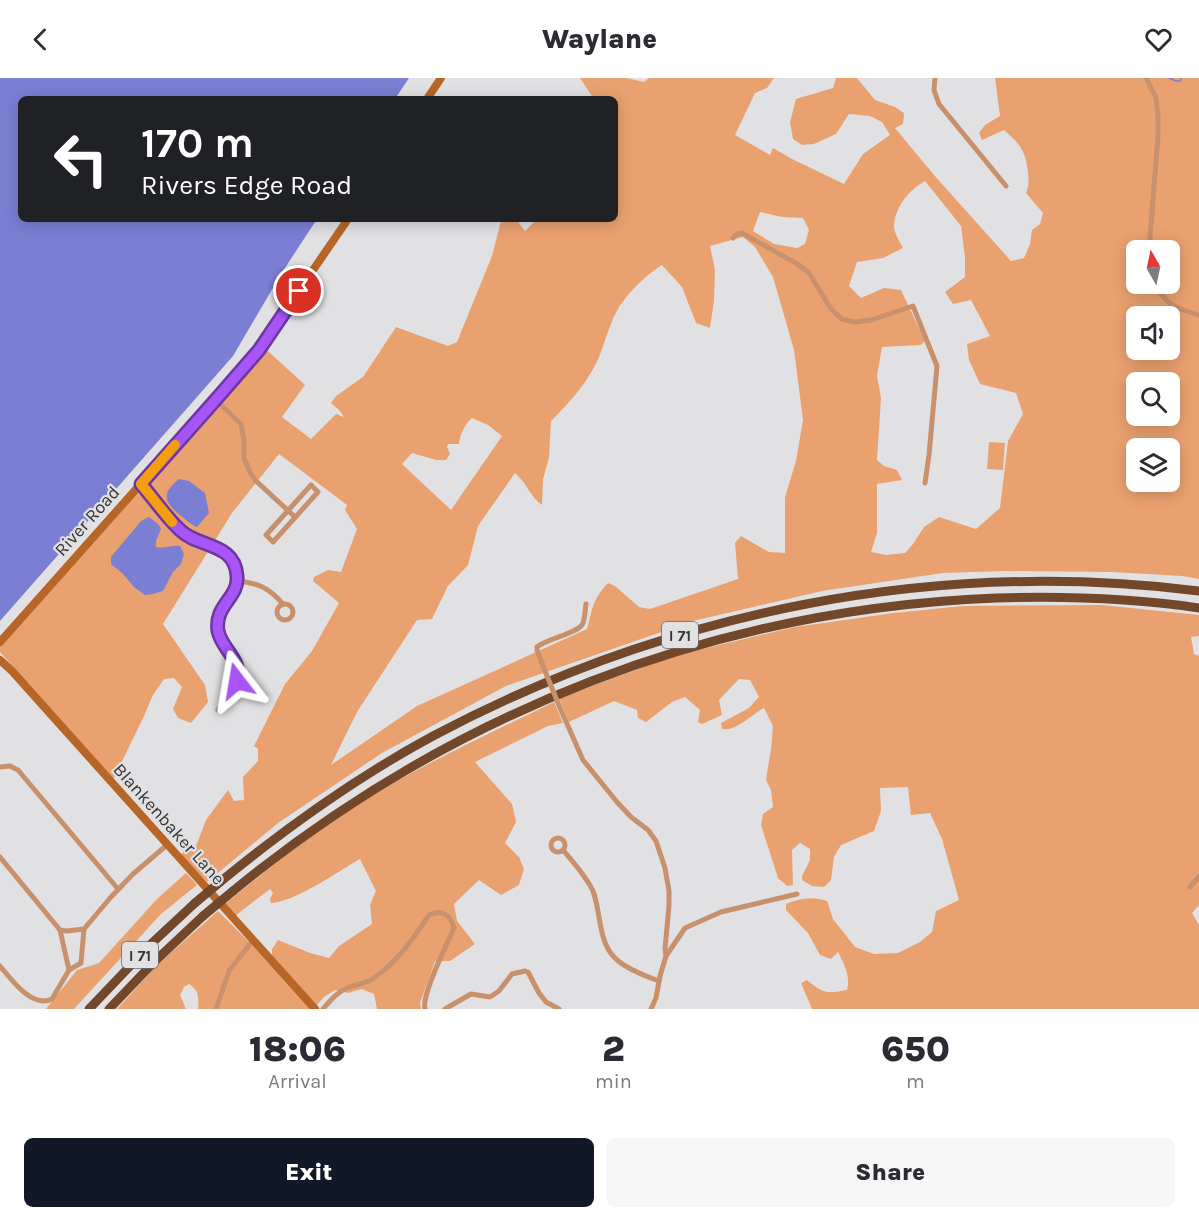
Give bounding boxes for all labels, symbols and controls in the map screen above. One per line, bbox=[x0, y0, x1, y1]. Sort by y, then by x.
icon: back bbox=[24, 23, 57, 56]
text: Waylane bbox=[542, 23, 657, 55]
icon: heart bbox=[1142, 23, 1175, 56]
text: 170 m bbox=[141, 118, 254, 168]
icon: left bbox=[42, 120, 120, 198]
text: Rivers Edge Road bbox=[141, 169, 352, 201]
north arrow bbox=[1126, 240, 1180, 294]
map controls bbox=[1126, 240, 1180, 492]
pin bbox=[273, 265, 324, 316]
icon: arrive bbox=[282, 274, 315, 307]
button: sound bbox=[1126, 306, 1180, 360]
button: search bbox=[1126, 372, 1180, 426]
button: layers bbox=[1126, 438, 1180, 492]
street label: River Road bbox=[50, 481, 124, 561]
road number: I 71 bbox=[662, 622, 698, 648]
position arrow bbox=[205, 649, 269, 713]
street label: Blankenbaker Lane bbox=[108, 759, 230, 889]
road number: I 71 bbox=[122, 942, 158, 968]
text: 18:06 bbox=[249, 1028, 346, 1070]
text: 2 bbox=[602, 1028, 625, 1070]
text: 650 bbox=[881, 1028, 950, 1070]
text: Arrival bbox=[268, 1070, 327, 1093]
text: min bbox=[595, 1070, 632, 1093]
text: m bbox=[906, 1070, 925, 1093]
button: Exit bbox=[24, 1138, 594, 1207]
button: Share bbox=[606, 1138, 1175, 1207]

